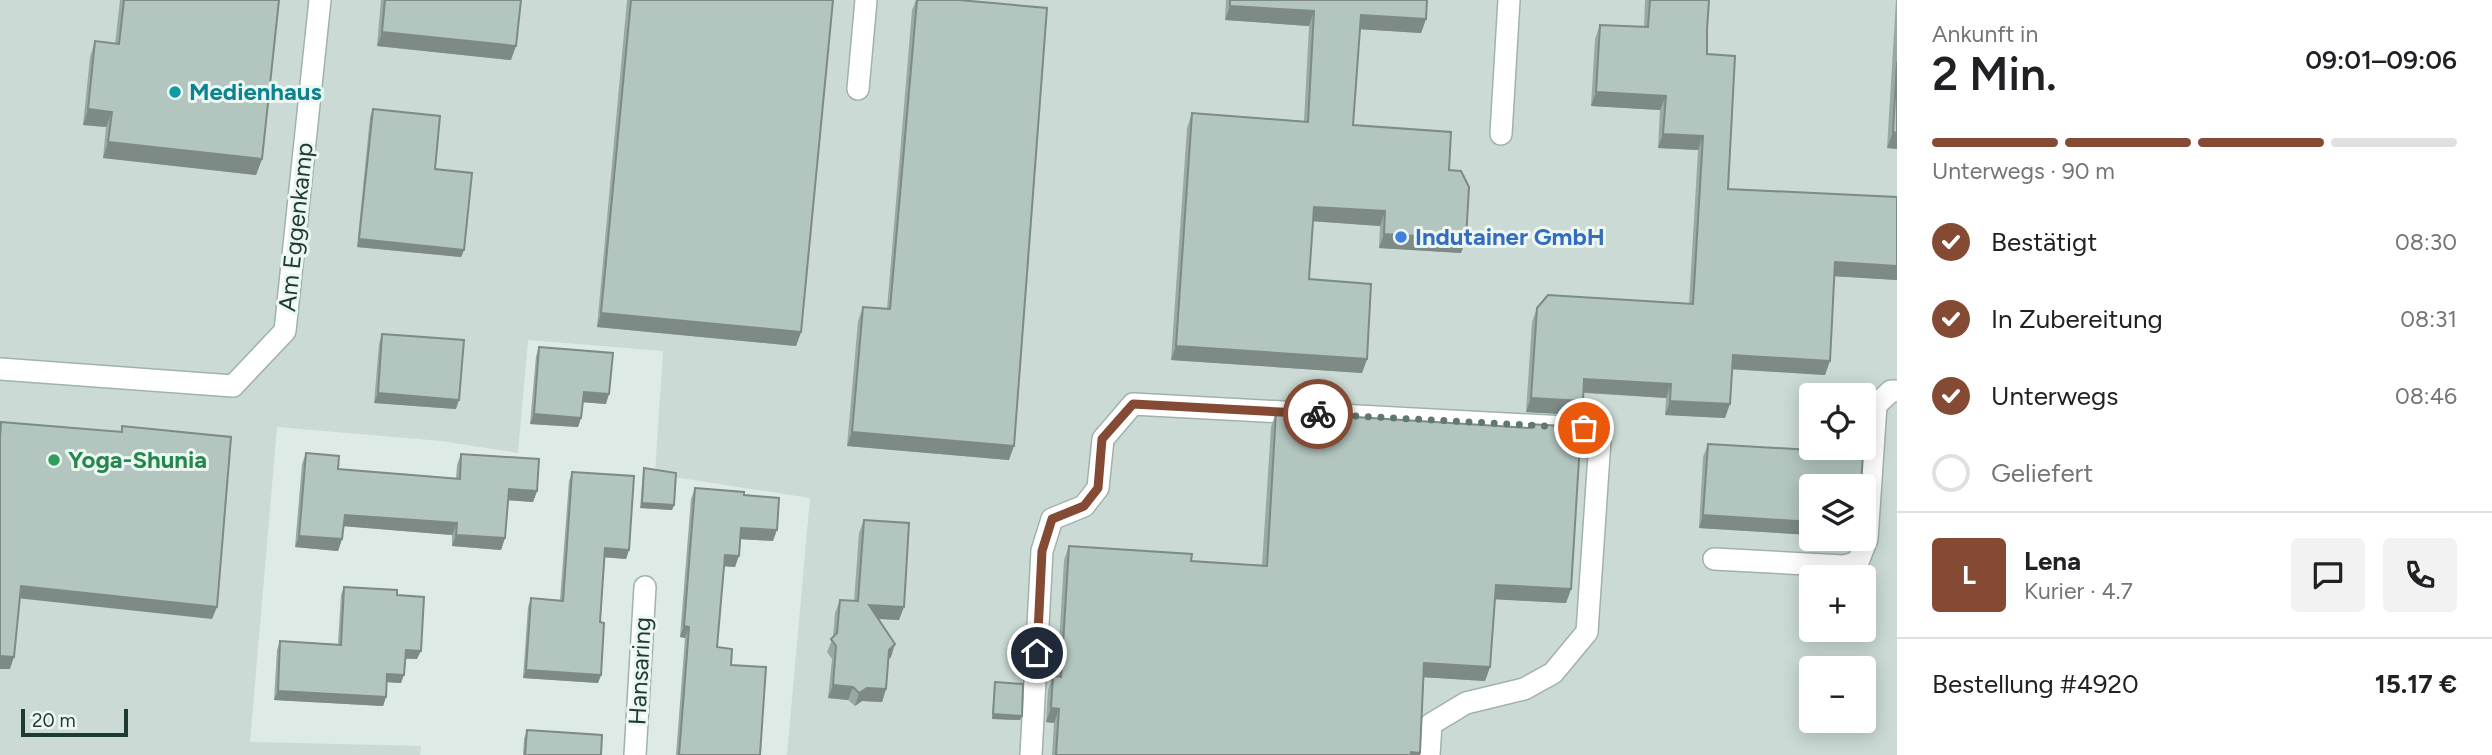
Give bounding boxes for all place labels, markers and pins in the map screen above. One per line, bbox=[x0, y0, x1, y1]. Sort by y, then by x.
place label: Medienhaus bbox=[189, 77, 322, 106]
marker: Medienhaus bbox=[167, 84, 183, 100]
place label: Indutainer GmbH bbox=[1415, 222, 1605, 251]
marker: Indutainer GmbH bbox=[1393, 229, 1409, 245]
pin bbox=[1554, 398, 1614, 458]
place label: Yoga-Shunia bbox=[68, 445, 207, 474]
marker: Yoga-Shunia bbox=[46, 452, 62, 468]
pin bbox=[1007, 623, 1067, 683]

